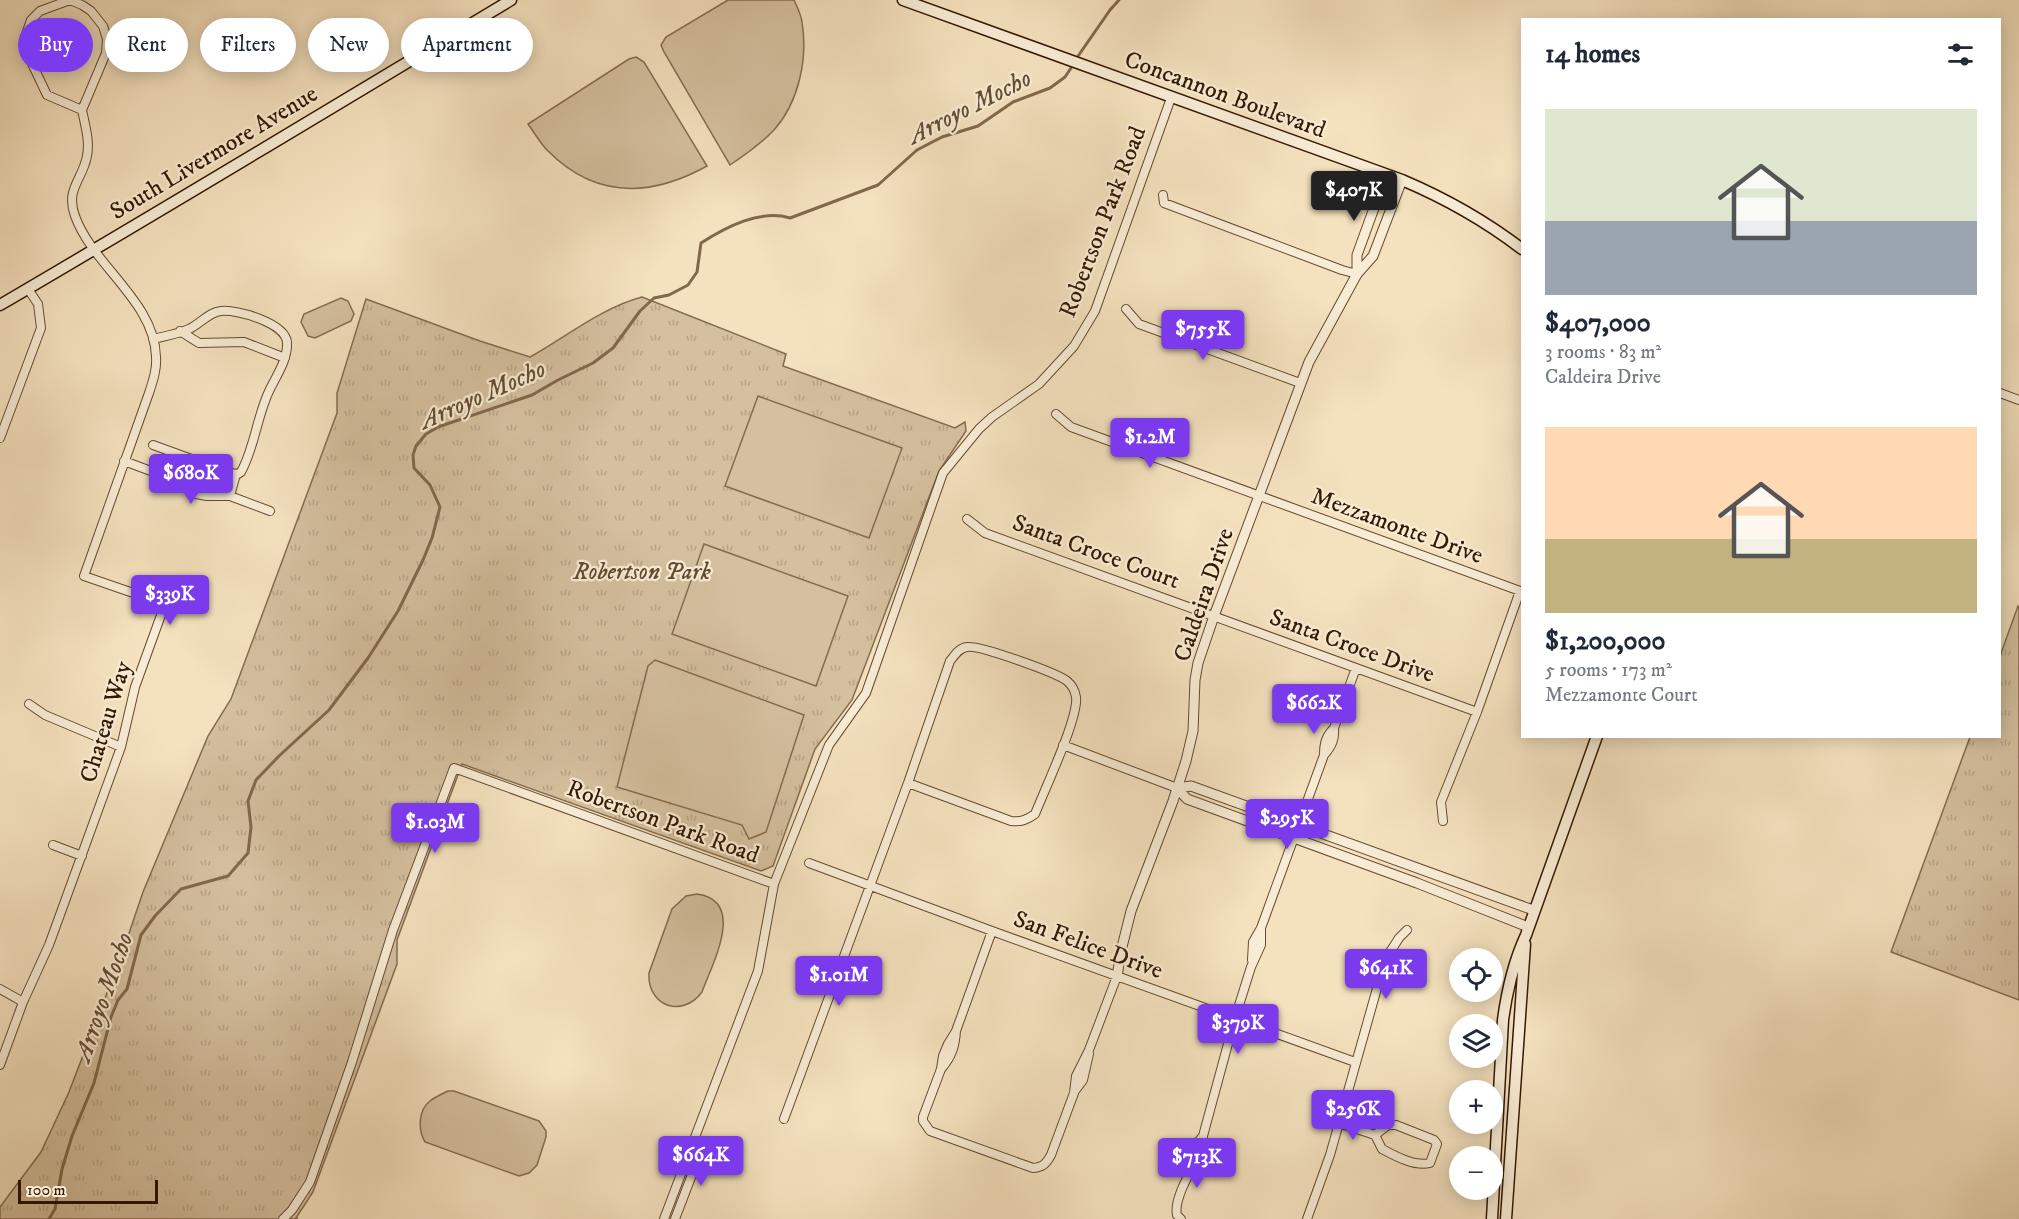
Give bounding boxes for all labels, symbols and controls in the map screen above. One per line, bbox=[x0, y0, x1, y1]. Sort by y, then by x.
chip: Buy bbox=[18, 18, 93, 72]
chip: Rent bbox=[105, 18, 188, 72]
chip: Filters bbox=[200, 18, 296, 72]
chip: New bbox=[308, 18, 389, 72]
chip: Apartment bbox=[401, 18, 533, 72]
text: 14 homes bbox=[1545, 38, 1640, 71]
icon: filters bbox=[1944, 38, 1977, 71]
street label: Concannon Boulevard bbox=[1120, 45, 1330, 145]
water label: Arroyo Mocho bbox=[900, 62, 1037, 154]
street label: South Livermore Avenue bbox=[105, 79, 323, 227]
street label: Robertson Park Road bbox=[1053, 122, 1153, 322]
icon: home bbox=[1707, 148, 1815, 256]
pin: $407K bbox=[1312, 171, 1396, 222]
text: $407K bbox=[1325, 178, 1383, 203]
text: $407,000 bbox=[1545, 307, 1651, 340]
pin: $755K bbox=[1161, 310, 1245, 361]
text: $755K bbox=[1175, 317, 1231, 342]
text: 3 rooms · 83 m² bbox=[1545, 340, 1661, 365]
water label: Arroyo Mocho bbox=[412, 353, 551, 439]
text: Caldeira Drive bbox=[1545, 365, 1661, 390]
pin: $1.2M bbox=[1108, 418, 1192, 469]
text: $1.2M bbox=[1124, 425, 1176, 450]
pin: $680K bbox=[149, 454, 233, 505]
text: $680K bbox=[163, 461, 219, 486]
icon: home bbox=[1707, 466, 1815, 574]
street label: Mezzamonte Drive bbox=[1307, 481, 1487, 571]
street label: Santa Croce Court bbox=[1008, 508, 1184, 596]
street label: Caldeira Drive bbox=[1167, 524, 1241, 666]
park label: Robertson Park bbox=[572, 557, 711, 587]
pin: $339K bbox=[128, 575, 212, 626]
text: $339K bbox=[145, 582, 195, 607]
street label: Santa Croce Drive bbox=[1265, 602, 1439, 690]
text: $1,200,000 bbox=[1545, 625, 1665, 658]
street label: Chateau Way bbox=[73, 657, 139, 786]
text: 5 rooms · 173 m² bbox=[1545, 658, 1672, 683]
text: Mezzamonte Court bbox=[1545, 683, 1698, 708]
pin: $662K bbox=[1272, 684, 1356, 735]
text: $662K bbox=[1286, 691, 1342, 716]
street label: Robertson Park Road bbox=[563, 773, 763, 871]
pin: $295K bbox=[1245, 799, 1329, 850]
pin: $1.03M bbox=[386, 803, 484, 854]
text: $295K bbox=[1260, 806, 1314, 831]
text: $1.03M bbox=[405, 810, 465, 835]
street label: San Felice Drive bbox=[1009, 904, 1167, 986]
water label: Arroyo Mocho bbox=[66, 928, 141, 1069]
map controls bbox=[1449, 948, 1503, 1200]
button: locate bbox=[1449, 948, 1503, 1002]
pin: $641K bbox=[1344, 949, 1428, 1000]
pin: $1.01M bbox=[790, 956, 888, 1007]
text: $641K bbox=[1359, 956, 1413, 981]
text: $1.01M bbox=[809, 963, 869, 988]
pin: $379K bbox=[1196, 1004, 1280, 1055]
text: $379K bbox=[1212, 1011, 1264, 1036]
button: layers bbox=[1449, 1014, 1503, 1068]
button: + bbox=[1449, 1080, 1503, 1134]
pin: $256K bbox=[1311, 1090, 1395, 1141]
text: $256K bbox=[1325, 1097, 1381, 1122]
pin: $664K bbox=[659, 1136, 743, 1187]
pin: $713K bbox=[1155, 1138, 1239, 1189]
text: $664K bbox=[672, 1143, 730, 1168]
text: $713K bbox=[1172, 1145, 1222, 1170]
button: − bbox=[1449, 1146, 1503, 1200]
scale bar bbox=[18, 1177, 158, 1204]
text: 100 m bbox=[27, 1180, 66, 1200]

